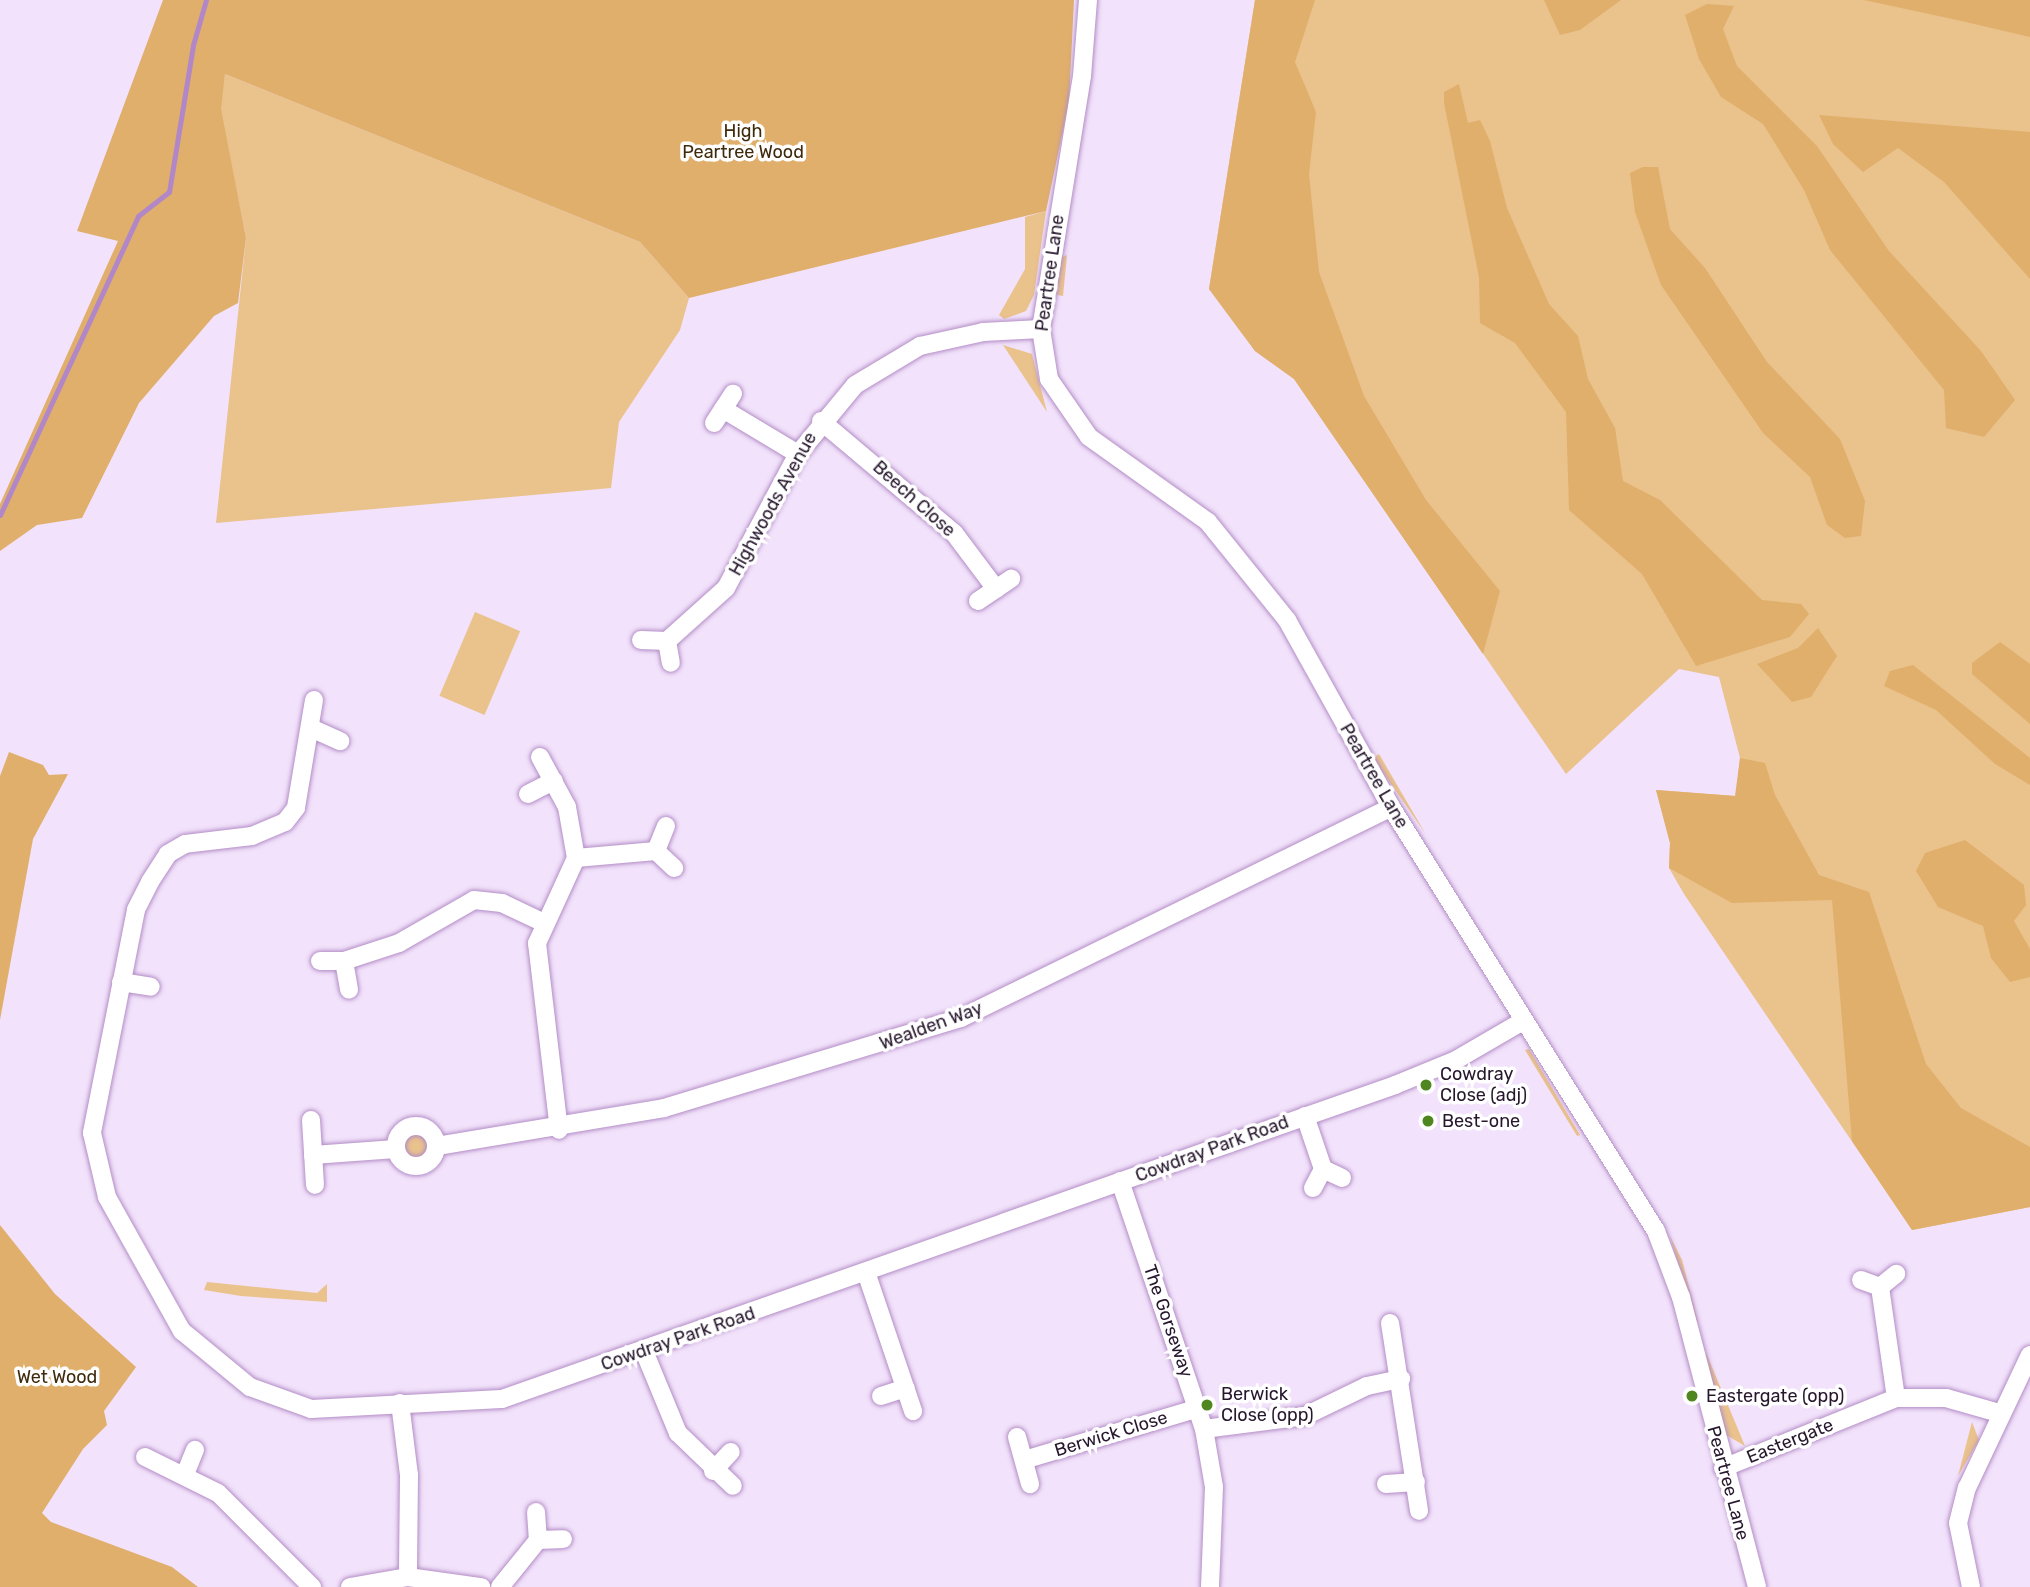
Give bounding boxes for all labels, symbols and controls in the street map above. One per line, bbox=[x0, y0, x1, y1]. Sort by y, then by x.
park label: High Peartree Wood bbox=[682, 121, 804, 164]
street label: Peartree Lane bbox=[1031, 213, 1069, 333]
street label: Highwoods Avenue bbox=[725, 428, 821, 580]
street label: Beech Close bbox=[868, 456, 960, 542]
street label: Peartree Lane bbox=[1335, 720, 1413, 832]
street label: Wealden Way bbox=[876, 997, 986, 1055]
place label: Cowdray Close (adj) bbox=[1440, 1064, 1527, 1106]
marker: Cowdray Close (adj) bbox=[1418, 1077, 1434, 1093]
place label: Best-one bbox=[1442, 1110, 1520, 1132]
street label: Cowdray Park Road bbox=[1132, 1111, 1292, 1187]
marker: Best-one bbox=[1420, 1113, 1436, 1129]
street label: The Gorseway bbox=[1139, 1262, 1197, 1380]
street label: Cowdray Park Road bbox=[598, 1302, 758, 1376]
park label: Wet Wood bbox=[17, 1366, 97, 1388]
place label: Berwick Close (opp) bbox=[1221, 1384, 1314, 1426]
place label: Eastergate (opp) bbox=[1706, 1385, 1844, 1407]
marker: Eastergate (opp) bbox=[1684, 1388, 1700, 1404]
marker: Berwick Close (opp) bbox=[1199, 1397, 1215, 1413]
street label: Berwick Close bbox=[1052, 1407, 1170, 1461]
street label: Eastergate bbox=[1744, 1414, 1836, 1468]
street label: Peartree Lane bbox=[1702, 1423, 1754, 1543]

